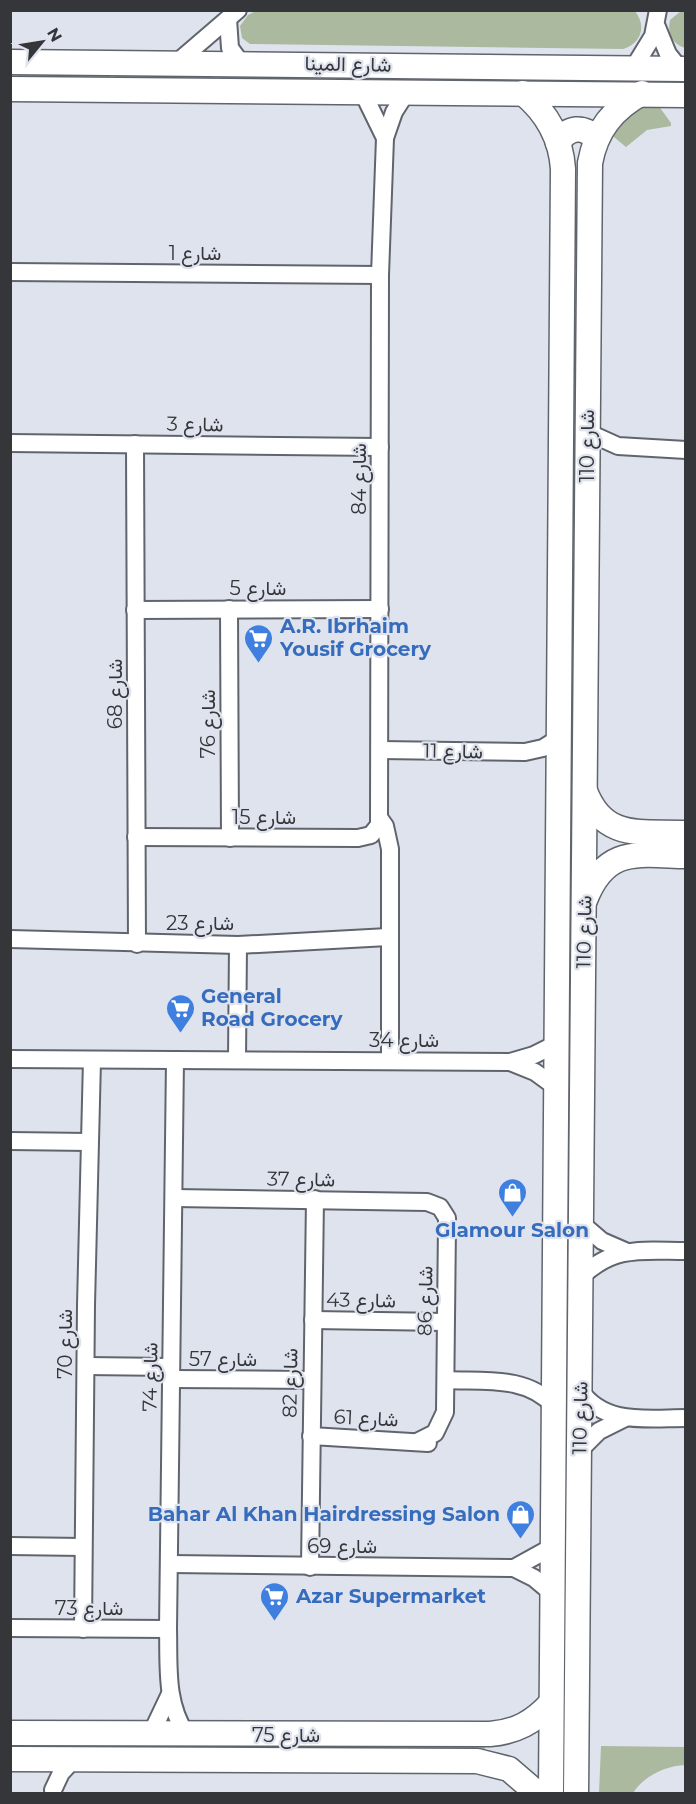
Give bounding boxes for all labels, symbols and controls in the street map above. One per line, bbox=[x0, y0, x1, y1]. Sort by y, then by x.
north arrow bbox=[12, 12, 72, 72]
text: N bbox=[43, 24, 66, 45]
street label: شارع المينا bbox=[304, 51, 391, 79]
street label: شارع 1 bbox=[169, 241, 221, 267]
street label: شارع 110 bbox=[575, 409, 601, 483]
street label: شارع 3 bbox=[166, 412, 224, 438]
street label: شارع 84 bbox=[347, 443, 373, 515]
street label: شارع 5 bbox=[230, 576, 286, 602]
place label: A.R. Ibrhaim Yousif Grocery bbox=[279, 614, 432, 661]
supermarket icon: A.R. Ibrhaim Yousif Grocery bbox=[243, 622, 275, 664]
street label: شارع 68 bbox=[103, 659, 129, 729]
street label: شارع 76 bbox=[196, 689, 222, 759]
street label: شارع 11 bbox=[423, 738, 483, 766]
street label: شارع 15 bbox=[232, 805, 296, 831]
street label: شارع 110 bbox=[571, 895, 599, 969]
street label: شارع 23 bbox=[166, 911, 234, 937]
place label: General Road Grocery bbox=[201, 984, 343, 1031]
supermarket icon: General Road Grocery bbox=[164, 992, 196, 1034]
street label: شارع 34 bbox=[369, 1028, 439, 1054]
street label: شارع 37 bbox=[267, 1166, 335, 1194]
shop icon: Glamour Salon bbox=[496, 1176, 528, 1218]
place label: Glamour Salon bbox=[435, 1218, 589, 1242]
street label: شارع 86 bbox=[412, 1266, 440, 1336]
street label: شارع 43 bbox=[326, 1287, 396, 1315]
street label: شارع 70 bbox=[53, 1309, 79, 1379]
street label: شارع 74 bbox=[137, 1342, 165, 1412]
street label: شارع 57 bbox=[189, 1347, 257, 1373]
street label: شارع 82 bbox=[277, 1348, 305, 1418]
street label: شارع 110 bbox=[567, 1381, 595, 1455]
street label: شارع 61 bbox=[333, 1404, 399, 1434]
shop icon: Bahar Al Khan Hairdressing Salon bbox=[505, 1498, 537, 1540]
place label: Bahar Al Khan Hairdressing Salon bbox=[148, 1502, 500, 1526]
street label: شارع 69 bbox=[307, 1534, 377, 1560]
supermarket icon: Azar Supermarket bbox=[259, 1580, 291, 1622]
place label: Azar Supermarket bbox=[295, 1584, 486, 1608]
street label: شارع 73 bbox=[55, 1596, 123, 1622]
street label: شارع 75 bbox=[252, 1723, 320, 1749]

